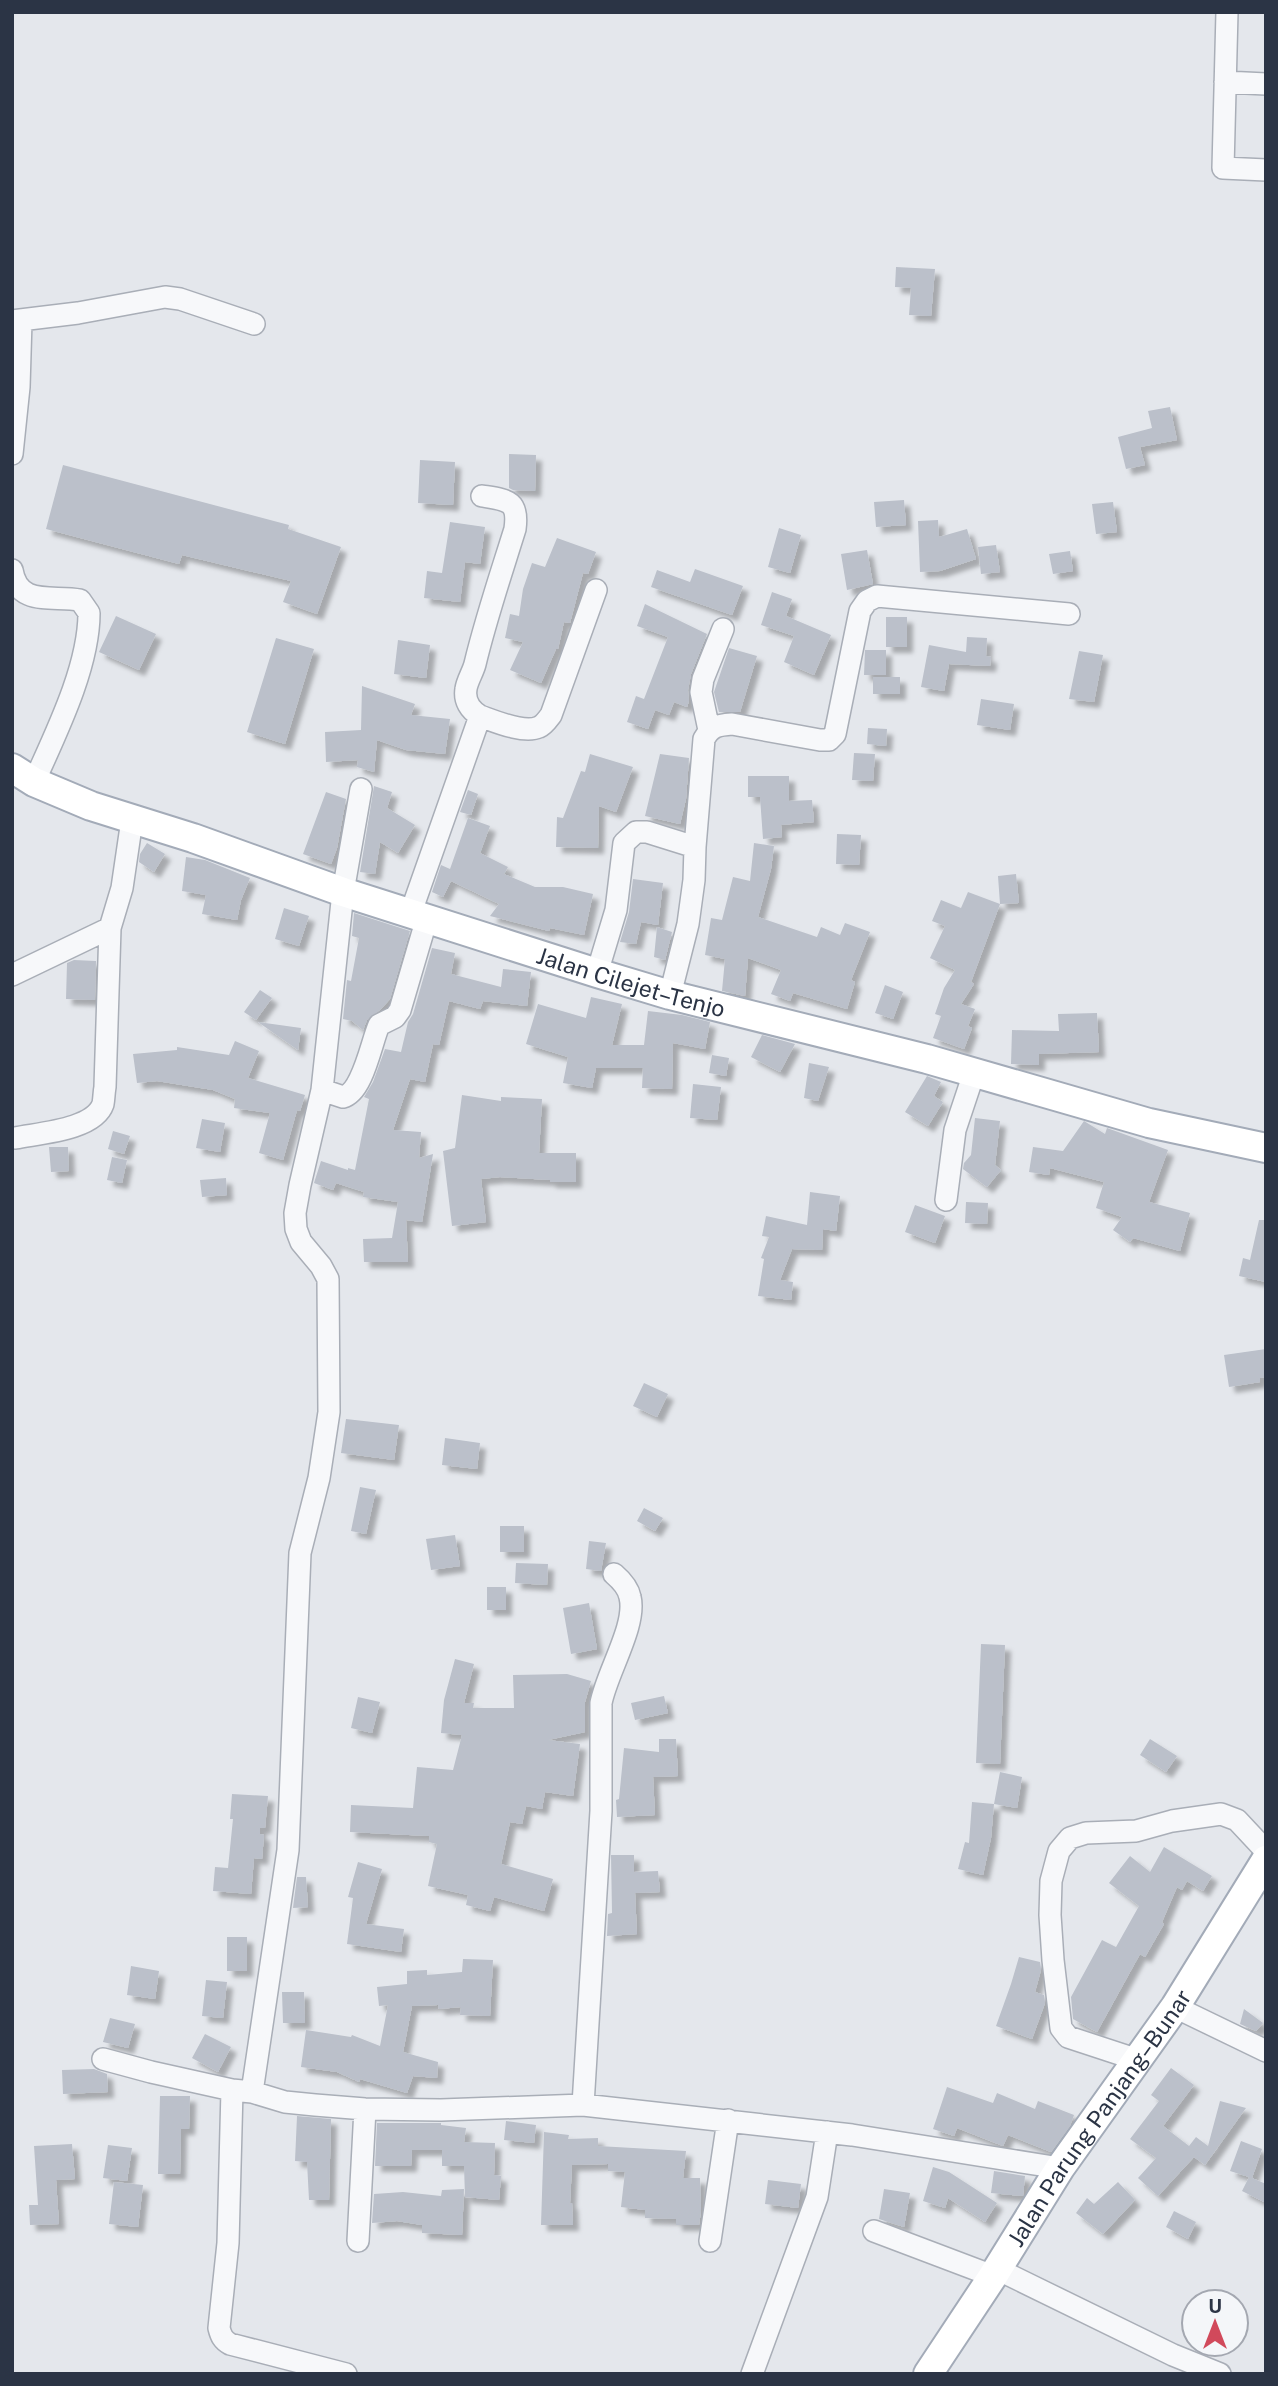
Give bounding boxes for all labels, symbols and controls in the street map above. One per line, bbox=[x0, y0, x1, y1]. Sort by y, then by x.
street label: Jalan Cilejet–Tenjo bbox=[533, 941, 728, 1022]
street label: Jalan Parung Panjang–Bunar bbox=[1001, 1984, 1196, 2251]
north arrow bbox=[1180, 2288, 1250, 2358]
text: U bbox=[1208, 2295, 1222, 2317]

